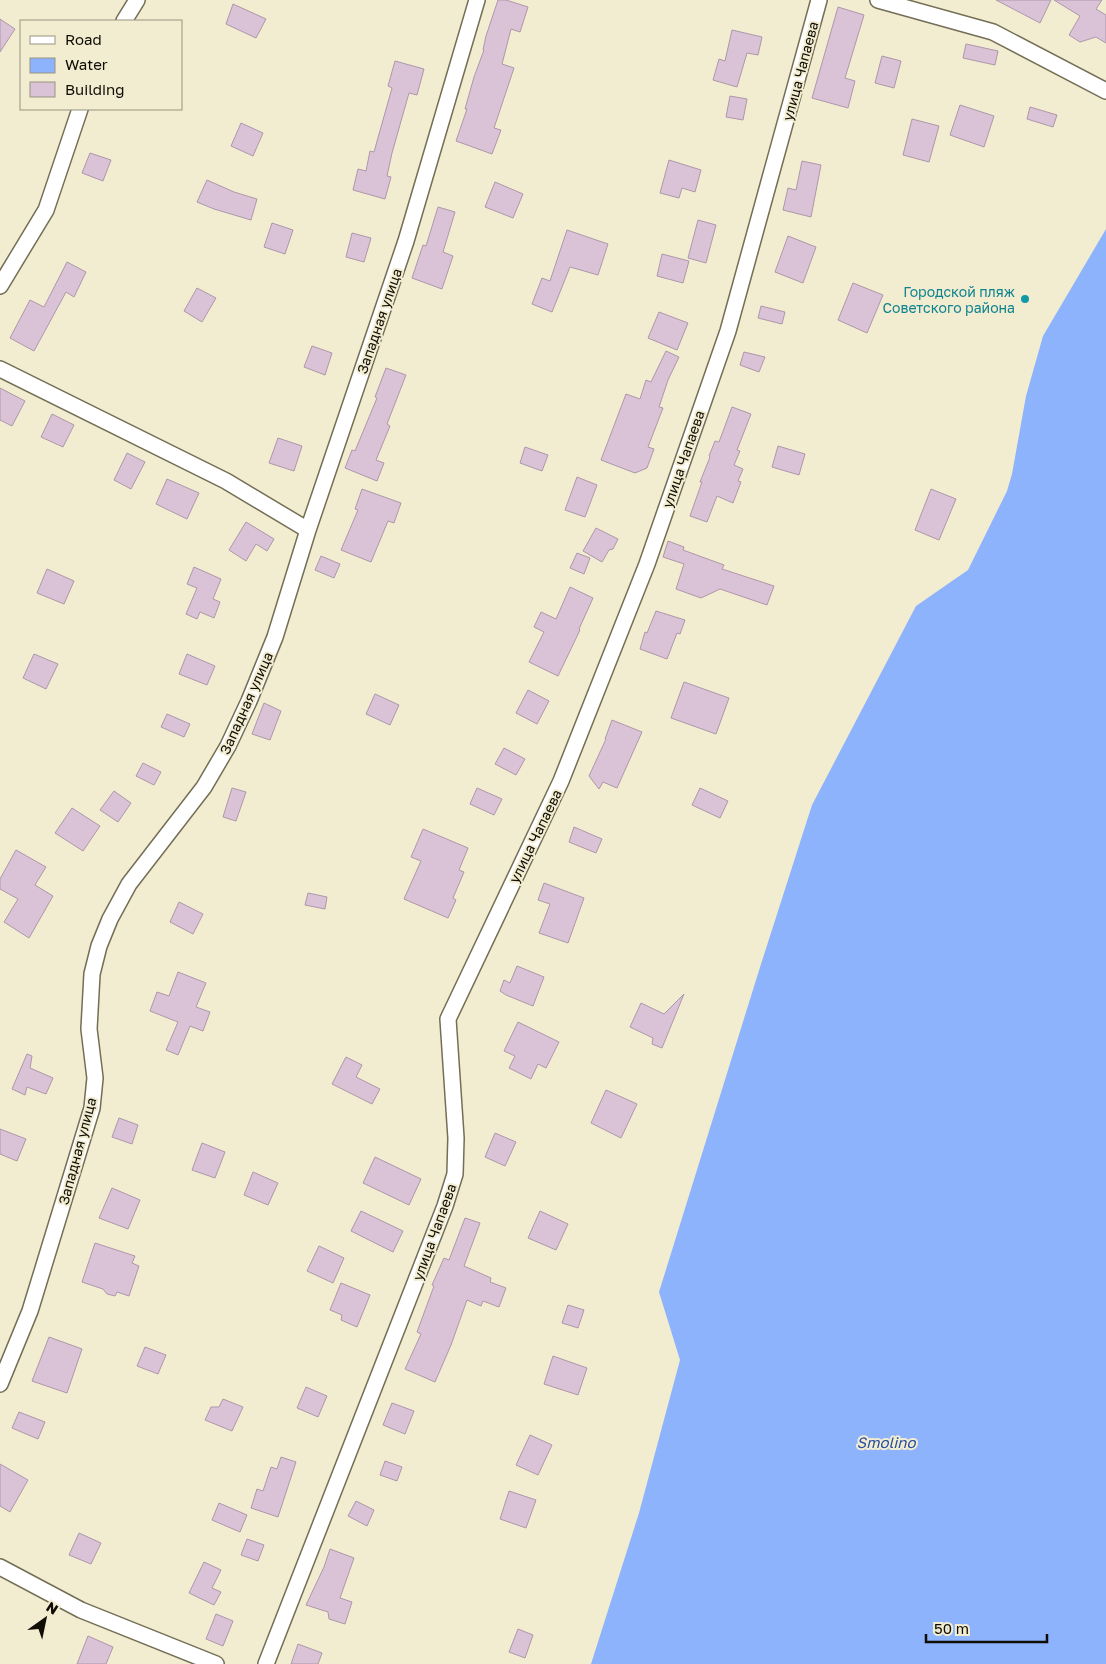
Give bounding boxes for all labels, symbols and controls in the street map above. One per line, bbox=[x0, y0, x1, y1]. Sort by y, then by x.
legend bbox=[20, 20, 182, 110]
street label: улица Чапаева bbox=[779, 20, 821, 122]
text: Road bbox=[65, 30, 102, 48]
text: Water bbox=[65, 55, 108, 73]
text: Building bbox=[65, 80, 125, 98]
street label: Западная улица bbox=[353, 266, 405, 376]
place label: Городской пляж Советского района bbox=[883, 283, 1015, 316]
marker: Городской пляж Советского района bbox=[1019, 293, 1031, 305]
street label: улица Чапаева bbox=[658, 408, 708, 510]
street label: Западная улица bbox=[216, 649, 276, 757]
street label: улица Чапаева bbox=[505, 786, 565, 886]
street label: Западная улица bbox=[54, 1095, 100, 1207]
street label: улица Чапаева bbox=[409, 1181, 459, 1283]
water label: Smolino bbox=[857, 1433, 916, 1451]
north arrow bbox=[20, 1594, 70, 1644]
text: N bbox=[43, 1598, 61, 1618]
scale bar bbox=[926, 1612, 1047, 1644]
text: 50 m bbox=[934, 1619, 969, 1637]

